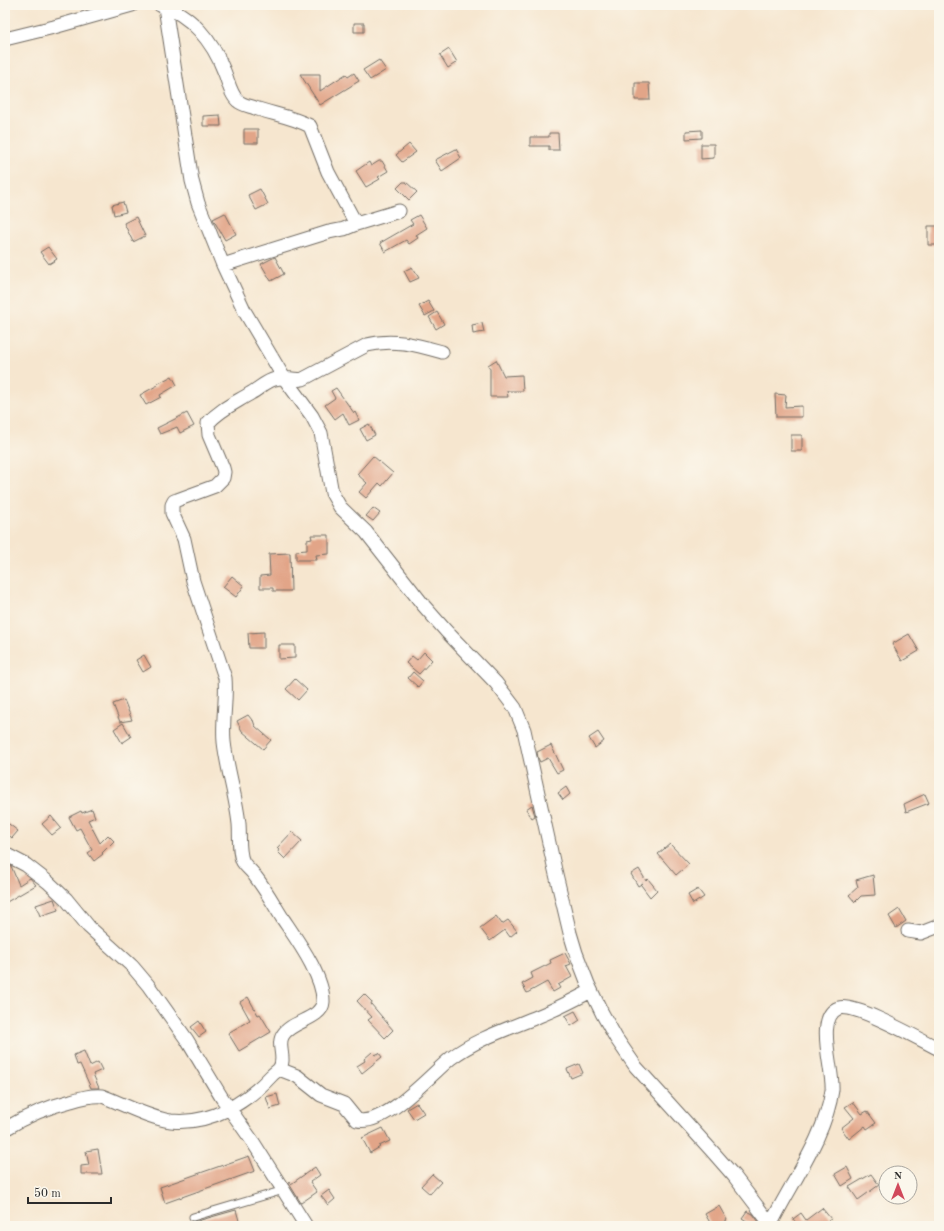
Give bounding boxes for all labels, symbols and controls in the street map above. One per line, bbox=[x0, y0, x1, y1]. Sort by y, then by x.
north arrow bbox=[878, 1165, 918, 1205]
text: N bbox=[894, 1171, 903, 1182]
scale bar bbox=[28, 1179, 111, 1205]
text: 50 m bbox=[34, 1187, 61, 1200]

